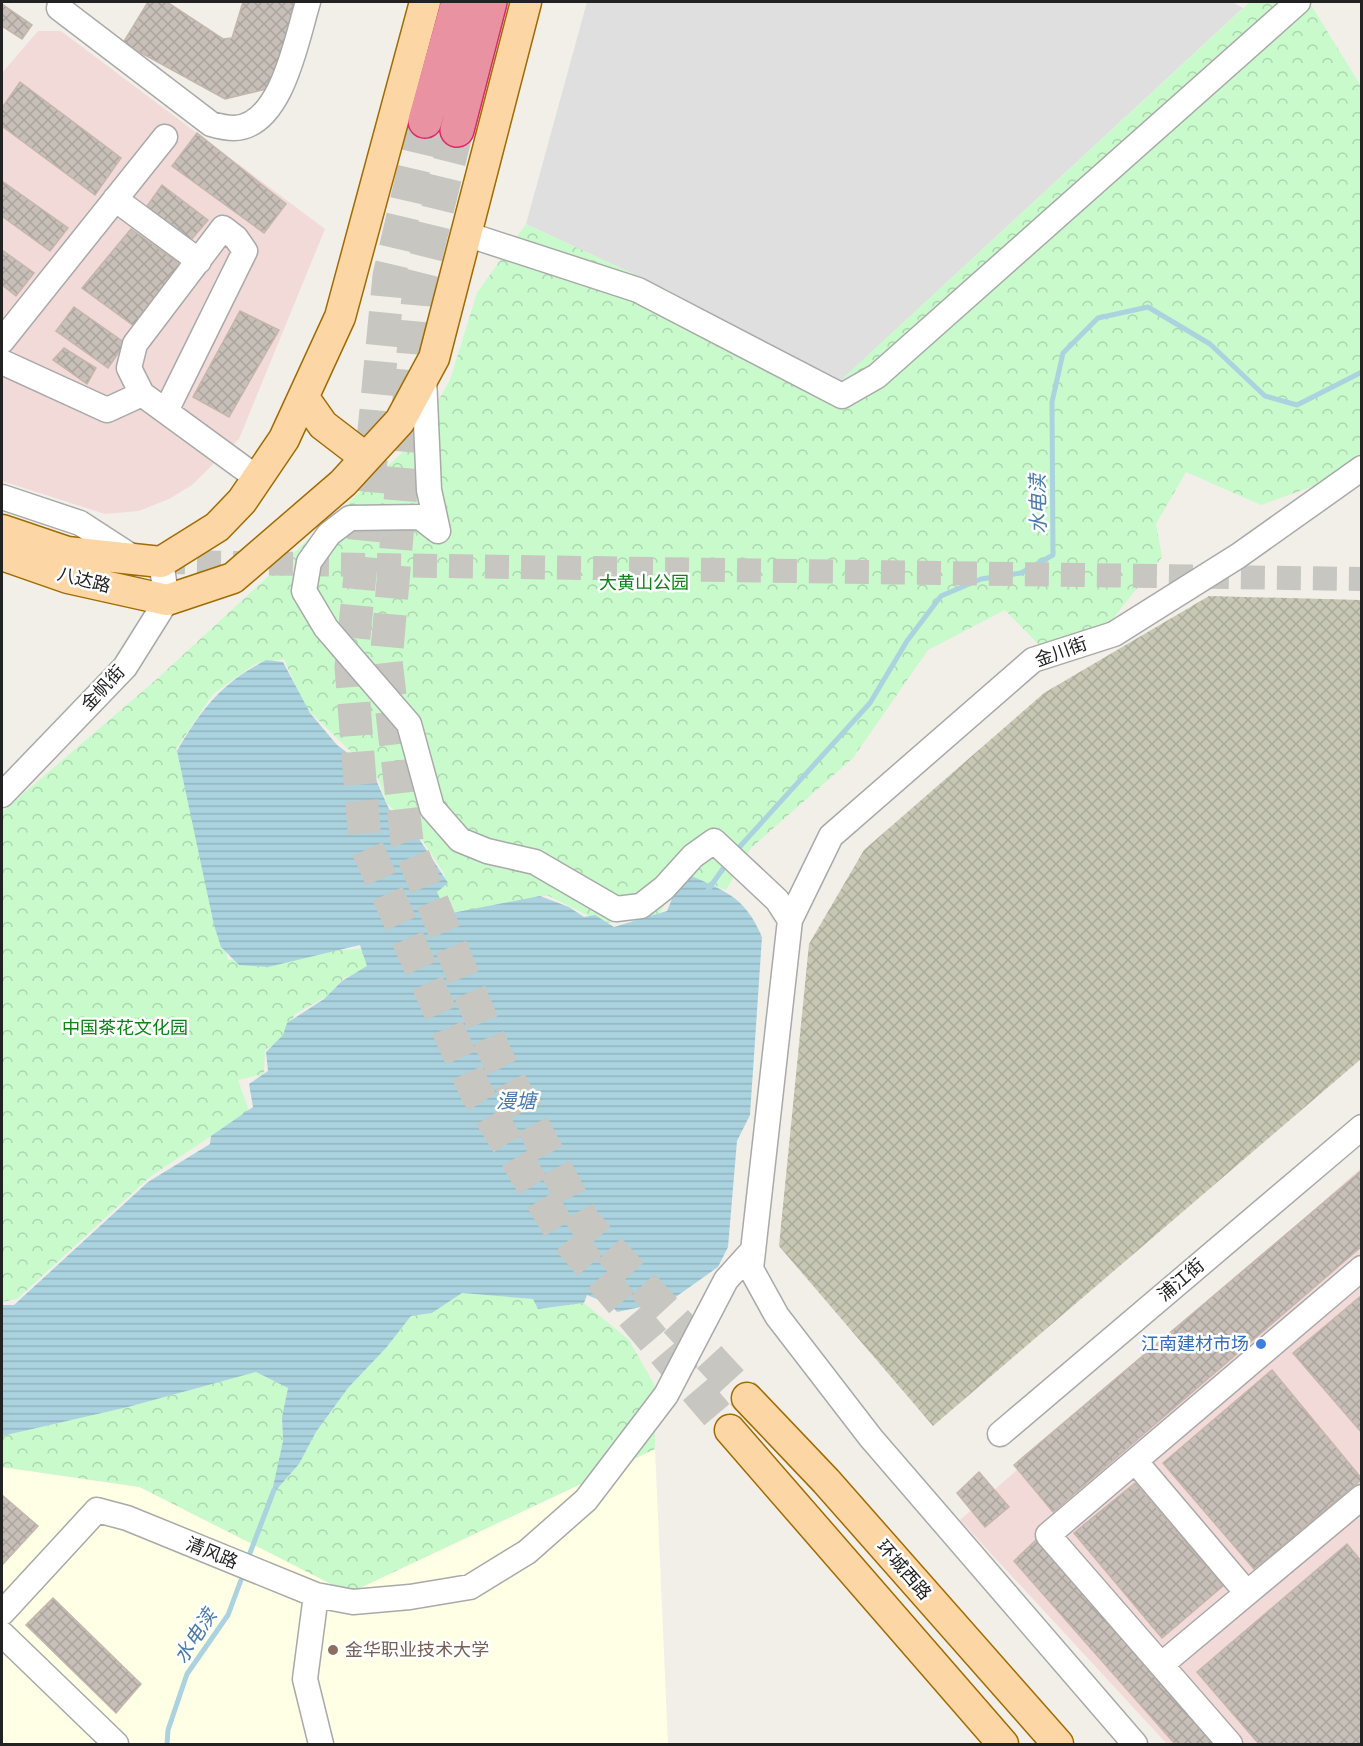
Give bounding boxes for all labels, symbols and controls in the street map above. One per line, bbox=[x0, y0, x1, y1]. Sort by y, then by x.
water label: 水电渎 bbox=[1024, 472, 1052, 534]
street label: 八达路 bbox=[55, 562, 113, 598]
park label: 大黄山公园 bbox=[599, 571, 689, 595]
street label: 金川街 bbox=[1032, 631, 1090, 673]
street label: 金帆街 bbox=[76, 660, 130, 716]
park label: 中国茶花文化园 bbox=[62, 1016, 188, 1040]
water label: 漫塘 bbox=[496, 1088, 539, 1114]
street label: 浦江街 bbox=[1153, 1253, 1209, 1307]
place label: 江南建材市场 bbox=[1141, 1332, 1249, 1356]
marker: 江南建材市场 bbox=[1254, 1337, 1268, 1351]
street label: 清风路 bbox=[182, 1532, 242, 1574]
street label: 环城西路 bbox=[871, 1535, 937, 1605]
water label: 水电渎 bbox=[168, 1602, 223, 1668]
place label: 金华职业技术大学 bbox=[345, 1638, 489, 1662]
marker: 金华职业技术大学 bbox=[326, 1643, 340, 1657]

